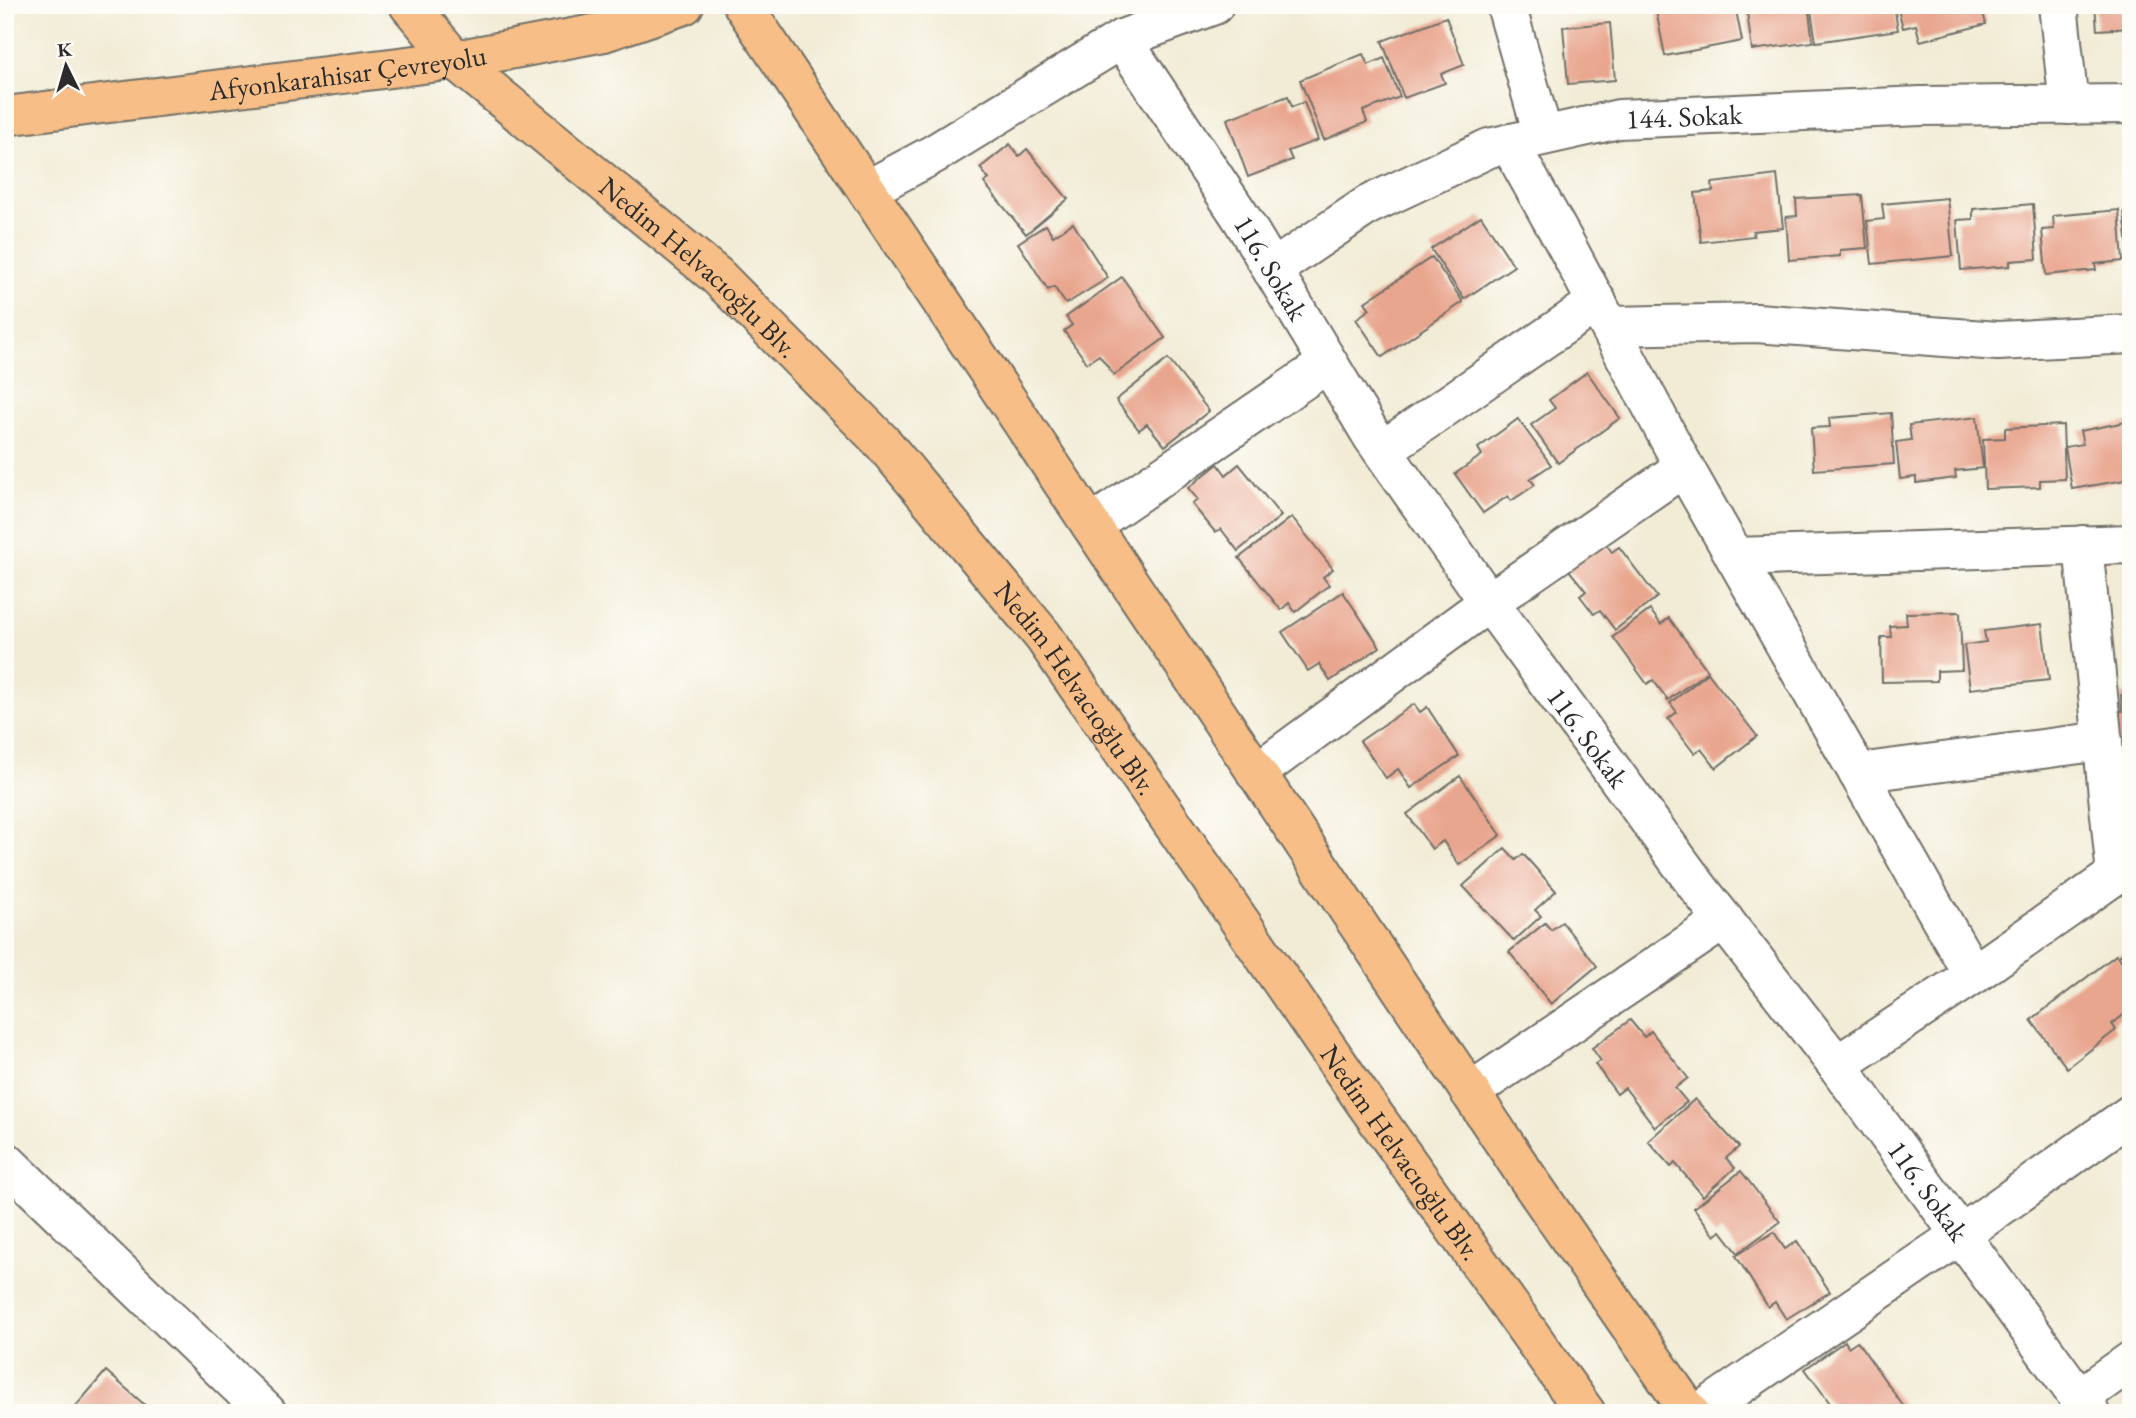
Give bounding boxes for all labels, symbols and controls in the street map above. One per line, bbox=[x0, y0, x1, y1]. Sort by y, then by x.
north arrow bbox=[32, 32, 102, 102]
text: K bbox=[56, 36, 73, 63]
street label: Afyonkarahisar Çevreyolu bbox=[205, 36, 489, 109]
street label: 144. Sokak bbox=[1625, 96, 1744, 137]
street label: Nedim Helvacıoğlu Blv. bbox=[592, 168, 806, 365]
street label: 116. Sokak bbox=[1226, 208, 1317, 328]
street label: Nedim Helvacıoğlu Blv. bbox=[987, 573, 1165, 802]
street label: 116. Sokak bbox=[1539, 680, 1637, 796]
street label: Nedim Helvacıoğlu Blv. bbox=[1312, 1038, 1489, 1267]
street label: 116. Sokak bbox=[1880, 1133, 1978, 1249]

